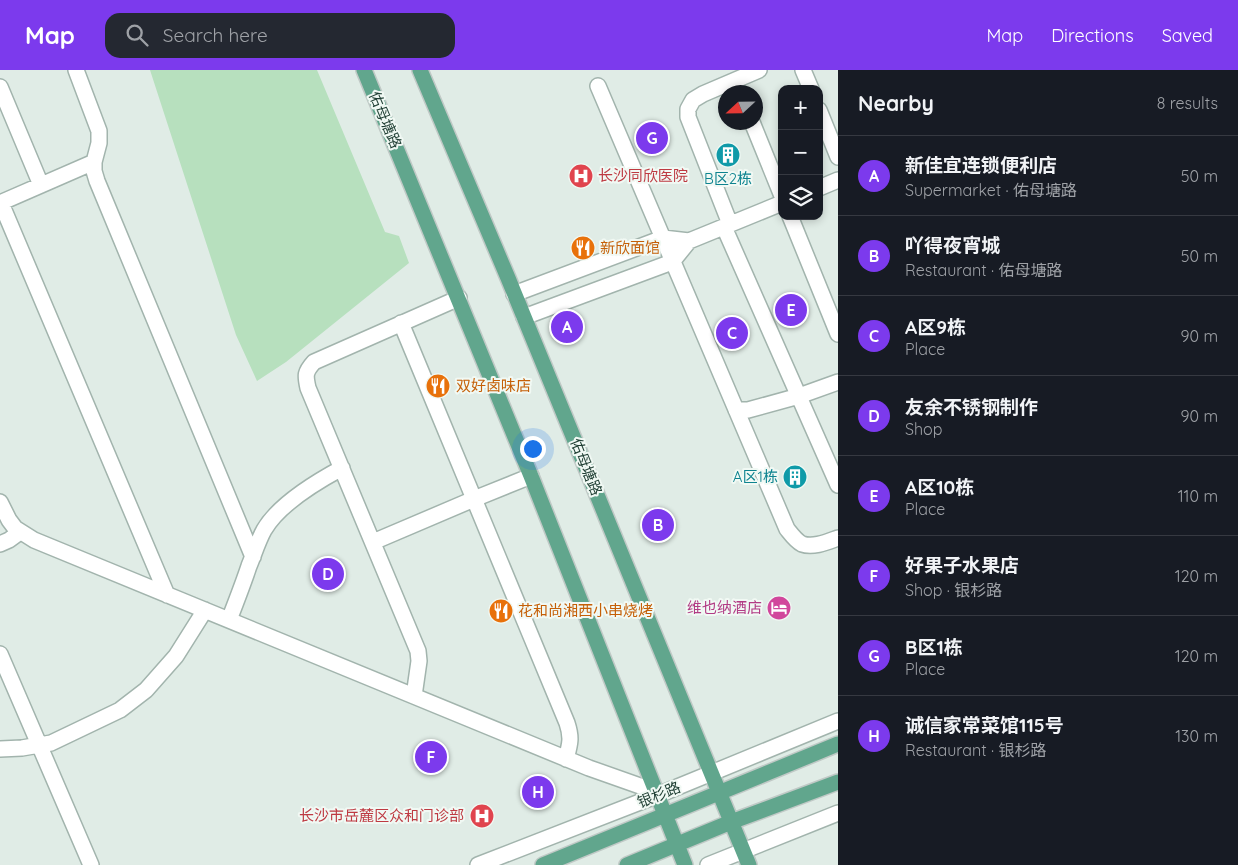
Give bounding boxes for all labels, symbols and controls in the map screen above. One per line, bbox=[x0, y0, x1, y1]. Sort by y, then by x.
search box bbox=[105, 13, 455, 58]
text: Map bbox=[25, 20, 75, 50]
icon: search bbox=[123, 21, 151, 49]
text: Search here bbox=[163, 23, 268, 47]
text: Map bbox=[986, 24, 1023, 47]
text: Directions bbox=[1051, 24, 1134, 47]
text: Saved bbox=[1162, 24, 1213, 47]
north arrow bbox=[718, 85, 763, 130]
map controls bbox=[778, 85, 823, 220]
button: + bbox=[778, 85, 823, 130]
street label: 佑母塘路 bbox=[365, 88, 406, 151]
text: Nearby bbox=[858, 90, 934, 116]
text: 8 results bbox=[1157, 93, 1218, 113]
pin: G bbox=[636, 119, 668, 157]
button: − bbox=[778, 130, 823, 175]
building icon: B区2栋 bbox=[715, 142, 741, 168]
text: 新佳宜连锁便利店 bbox=[905, 153, 1057, 177]
hospital icon: 长沙同欣医院 bbox=[568, 163, 594, 189]
place label: 长沙同欣医院 bbox=[598, 166, 688, 185]
text: A bbox=[869, 166, 879, 186]
text: 50 m bbox=[1181, 166, 1218, 186]
place label: B区2栋 bbox=[704, 169, 752, 188]
button: layers bbox=[778, 175, 823, 220]
text: Supermarket · 佑母塘路 bbox=[905, 180, 1077, 200]
text: 吖得夜宵城 bbox=[905, 233, 1000, 257]
restaurant icon: 新欣面馆 bbox=[570, 235, 596, 261]
place label: 新欣面馆 bbox=[600, 238, 660, 257]
text: B bbox=[869, 246, 879, 266]
text: 50 m bbox=[1181, 246, 1218, 266]
text: Restaurant · 佑母塘路 bbox=[905, 260, 1062, 280]
pin: E bbox=[775, 291, 807, 329]
pin: A bbox=[551, 308, 583, 346]
pin: C bbox=[716, 314, 748, 352]
text: A区9栋 bbox=[905, 315, 966, 339]
text: C bbox=[869, 326, 879, 346]
text: 90 m bbox=[1181, 326, 1218, 346]
text: Place bbox=[905, 339, 945, 359]
restaurant icon: 双好卤味店 bbox=[425, 373, 451, 399]
place label: 双好卤味店 bbox=[456, 376, 531, 395]
text: 友余不锈钢制作 bbox=[905, 395, 1038, 419]
text: D bbox=[868, 406, 880, 426]
text: 90 m bbox=[1181, 406, 1218, 426]
text: Shop bbox=[905, 419, 942, 439]
street label: 佑母塘路 bbox=[566, 435, 607, 498]
your location bbox=[520, 436, 546, 462]
building icon: A区1栋 bbox=[782, 464, 808, 490]
place label: A区1栋 bbox=[733, 467, 778, 486]
text: A区10栋 bbox=[905, 475, 974, 499]
text: E bbox=[869, 486, 879, 506]
text: 110 m bbox=[1178, 486, 1218, 506]
text: Place bbox=[905, 499, 945, 519]
pin: B bbox=[642, 506, 674, 544]
text: 好果子水果店 bbox=[905, 553, 1019, 577]
pin: D bbox=[312, 555, 344, 593]
text: F bbox=[870, 566, 879, 586]
text: 120 m bbox=[1175, 566, 1218, 586]
text: Shop · 银杉路 bbox=[905, 580, 1002, 600]
hotel icon: 维也纳酒店 bbox=[766, 595, 792, 621]
restaurant icon: 花和尚湘西小串烧烤 bbox=[488, 598, 514, 624]
place label: 维也纳酒店 bbox=[687, 598, 762, 617]
place label: 花和尚湘西小串烧烤 bbox=[518, 601, 653, 620]
text: B区1栋 bbox=[905, 635, 963, 659]
text: G bbox=[868, 646, 880, 666]
text: 120 m bbox=[1175, 646, 1218, 666]
text: Place bbox=[905, 659, 945, 679]
text: 诚信家常菜馆115号 bbox=[905, 713, 1064, 737]
text: H bbox=[868, 726, 880, 746]
text: 130 m bbox=[1175, 726, 1218, 746]
pin: F bbox=[415, 738, 447, 776]
text: Restaurant · 银杉路 bbox=[905, 740, 1046, 760]
pin: H bbox=[522, 773, 554, 811]
street label: 银杉路 bbox=[634, 777, 683, 812]
hospital icon: 长沙市岳麓区众和门诊部 bbox=[469, 803, 495, 829]
place label: 长沙市岳麓区众和门诊部 bbox=[299, 806, 464, 825]

